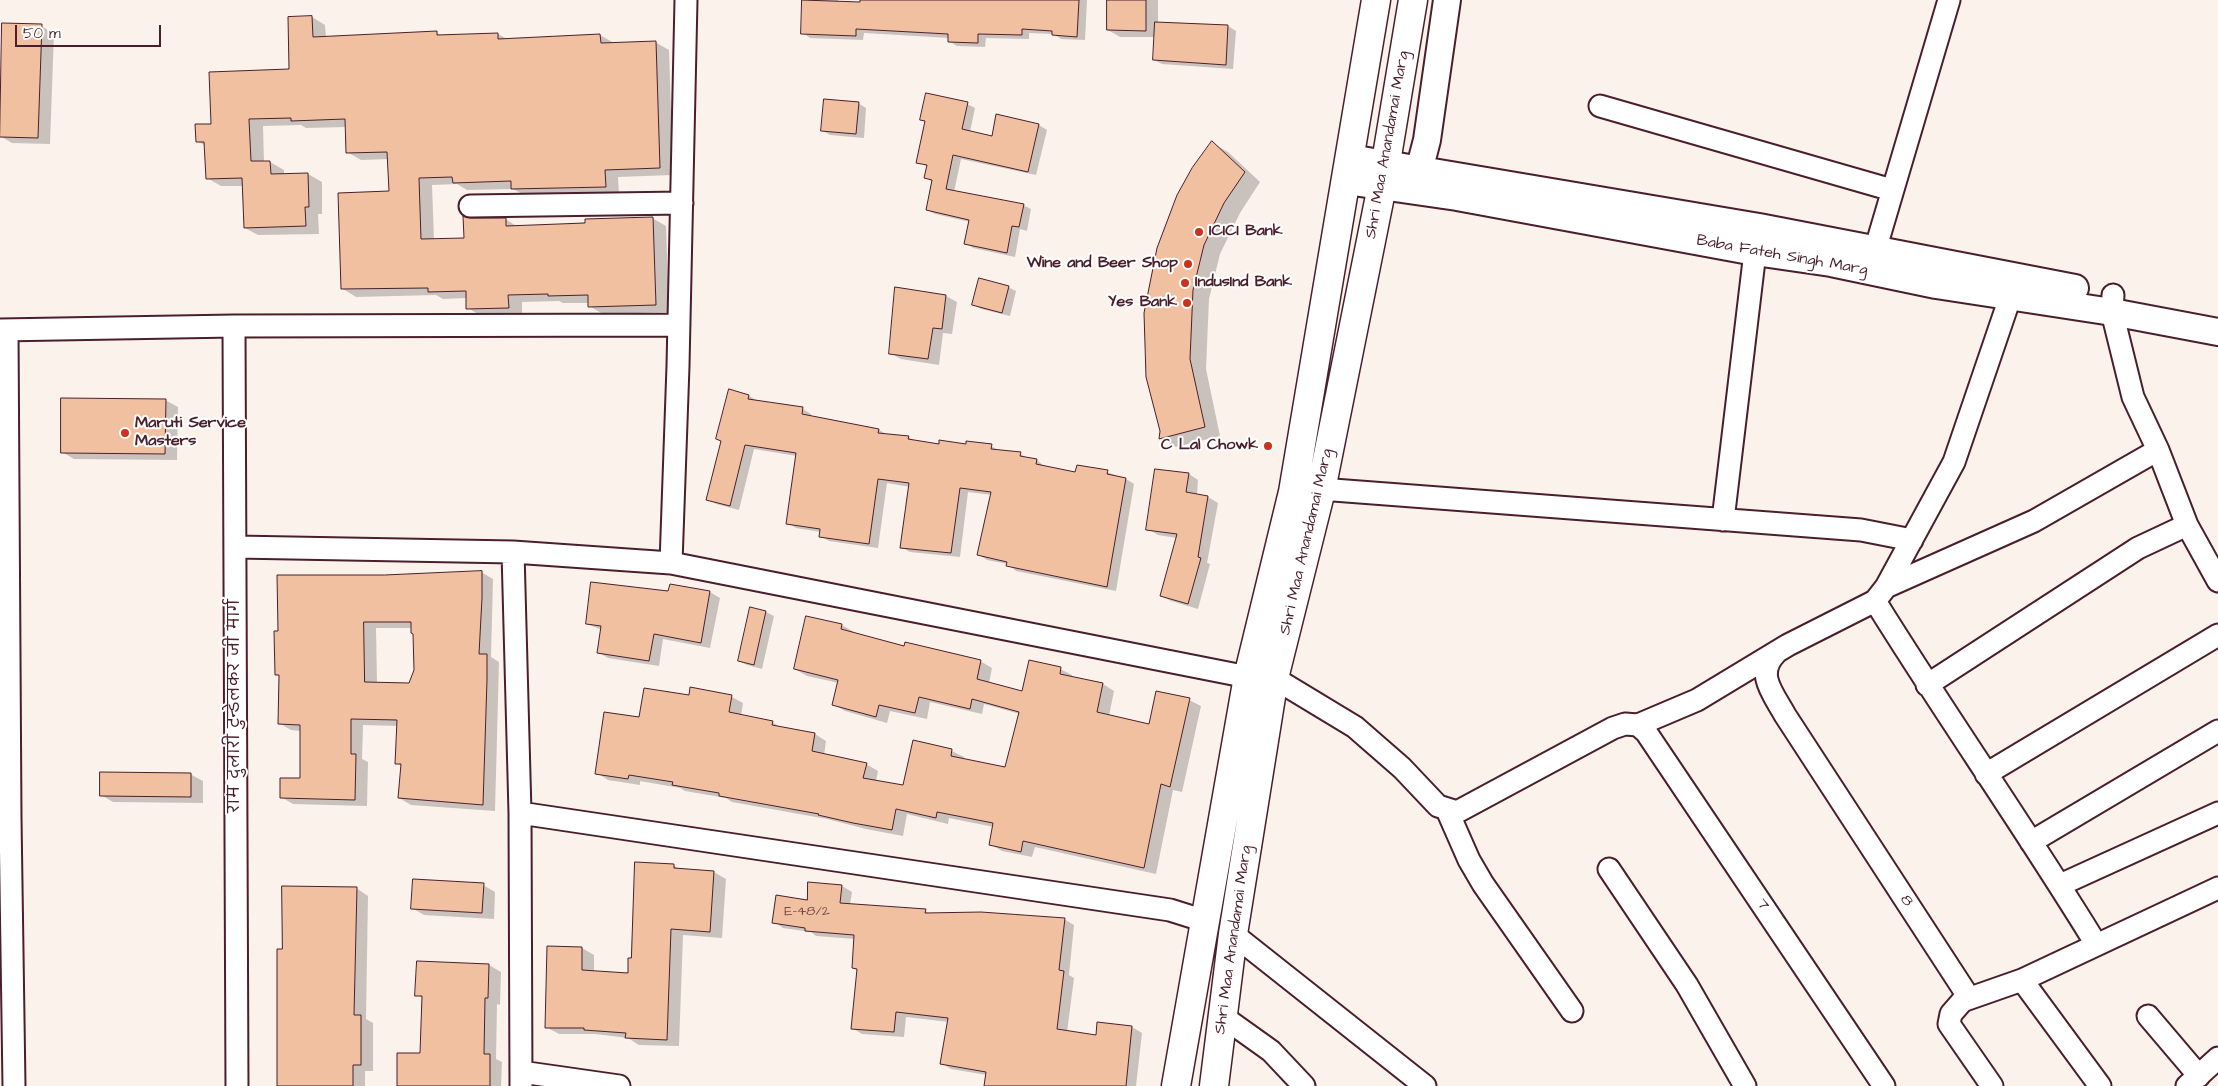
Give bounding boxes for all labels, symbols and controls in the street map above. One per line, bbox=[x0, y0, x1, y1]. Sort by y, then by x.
scale bar bbox=[18, 15, 164, 47]
text: 50 m bbox=[23, 23, 61, 44]
street label: Shri Maa Anandamai Marg bbox=[1362, 50, 1414, 240]
place label: ICICI Bank bbox=[1209, 222, 1283, 242]
marker: ICICI Bank bbox=[1193, 226, 1205, 238]
street label: Baba Fateh Singh Marg bbox=[1695, 231, 1869, 281]
place label: Wine and Beer Shop bbox=[1027, 254, 1178, 274]
marker: Wine and Beer Shop bbox=[1182, 258, 1194, 270]
place label: IndusInd Bank bbox=[1195, 273, 1292, 293]
marker: IndusInd Bank bbox=[1179, 277, 1191, 289]
place label: Yes Bank bbox=[1108, 293, 1177, 313]
marker: Yes Bank bbox=[1181, 297, 1193, 309]
place label: Maruti Service Masters bbox=[135, 414, 246, 452]
marker: Maruti Service Masters bbox=[119, 427, 131, 439]
place label: C Lal Chowk bbox=[1161, 436, 1258, 456]
marker: C Lal Chowk bbox=[1262, 440, 1274, 452]
street label: Shri Maa Anandamai Marg bbox=[1276, 447, 1338, 637]
street label: राम दुलारी टुन्डेलकर जी मार्ग bbox=[226, 599, 246, 813]
street label: Shri Maa Anandamai Marg bbox=[1211, 844, 1257, 1036]
street label: 8 bbox=[1895, 891, 1917, 911]
street label: 7 bbox=[1751, 896, 1773, 914]
house number: E-48/2 bbox=[784, 904, 830, 920]

